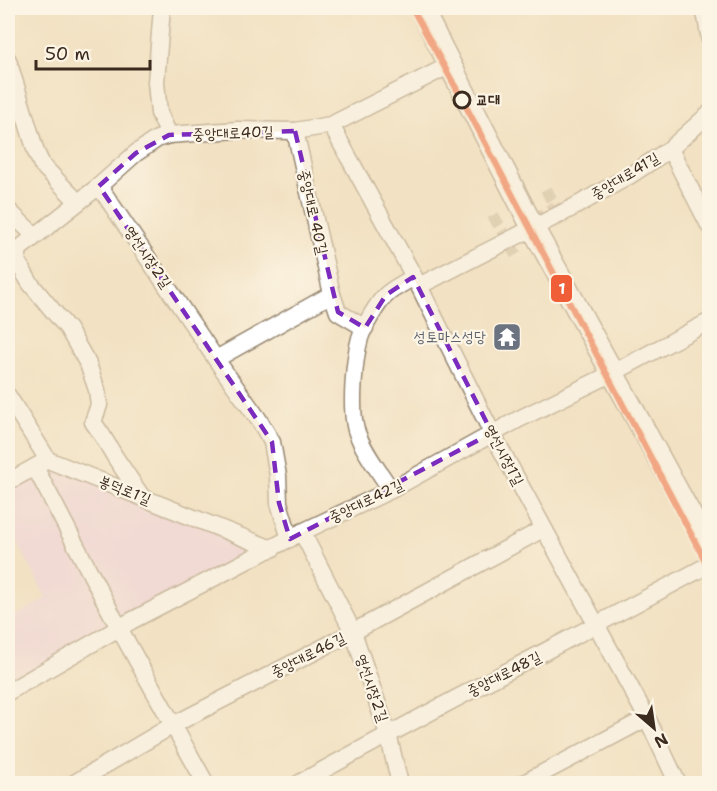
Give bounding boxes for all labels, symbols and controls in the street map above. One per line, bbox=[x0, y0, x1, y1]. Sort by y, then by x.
scale bar bbox=[36, 33, 150, 71]
text: 50 m bbox=[45, 42, 90, 66]
place label: 교대 bbox=[476, 90, 500, 110]
marker: 교대 bbox=[453, 91, 471, 109]
street label: 중앙대로40길 bbox=[192, 122, 274, 144]
street label: 중앙대로41길 bbox=[587, 148, 663, 204]
street label: 중앙대로 40길 bbox=[294, 168, 332, 256]
street label: 영선시장2길 bbox=[120, 222, 176, 292]
line badge: 1 bbox=[550, 274, 573, 303]
text: 1 bbox=[558, 278, 566, 299]
temple icon: 성토마스성당 bbox=[491, 321, 523, 353]
place label: 성토마스성당 bbox=[414, 327, 486, 347]
street label: 영선시장1길 bbox=[480, 421, 528, 489]
street label: 봉덕로1길 bbox=[96, 471, 154, 509]
street label: 중앙대로42길 bbox=[326, 474, 406, 528]
street label: 중앙대로46길 bbox=[267, 628, 349, 682]
street label: 중앙대로48길 bbox=[463, 647, 545, 701]
street label: 영선시장2길 bbox=[351, 651, 393, 725]
north arrow bbox=[624, 698, 684, 758]
text: N bbox=[650, 728, 672, 753]

